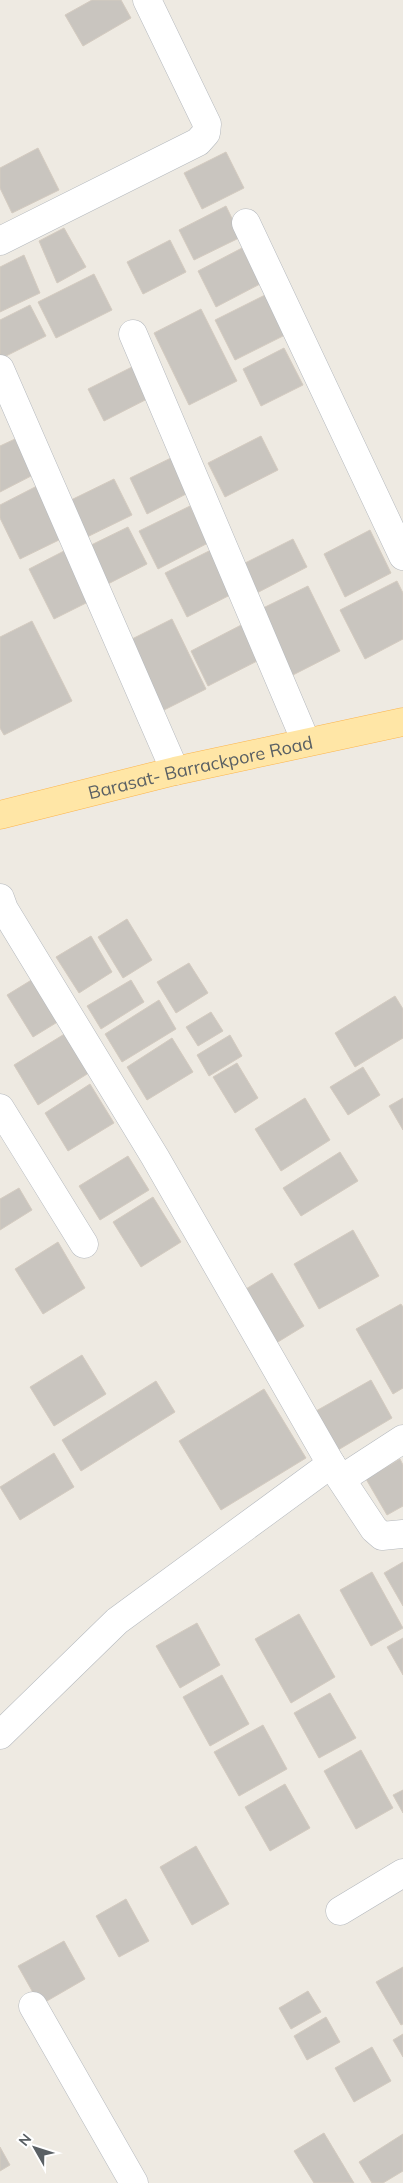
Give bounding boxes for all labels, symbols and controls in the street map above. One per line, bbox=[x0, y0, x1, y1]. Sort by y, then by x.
street label: Barasat- Barrackpore Road bbox=[86, 730, 315, 804]
north arrow bbox=[10, 2123, 60, 2173]
text: N bbox=[15, 2130, 35, 2150]

